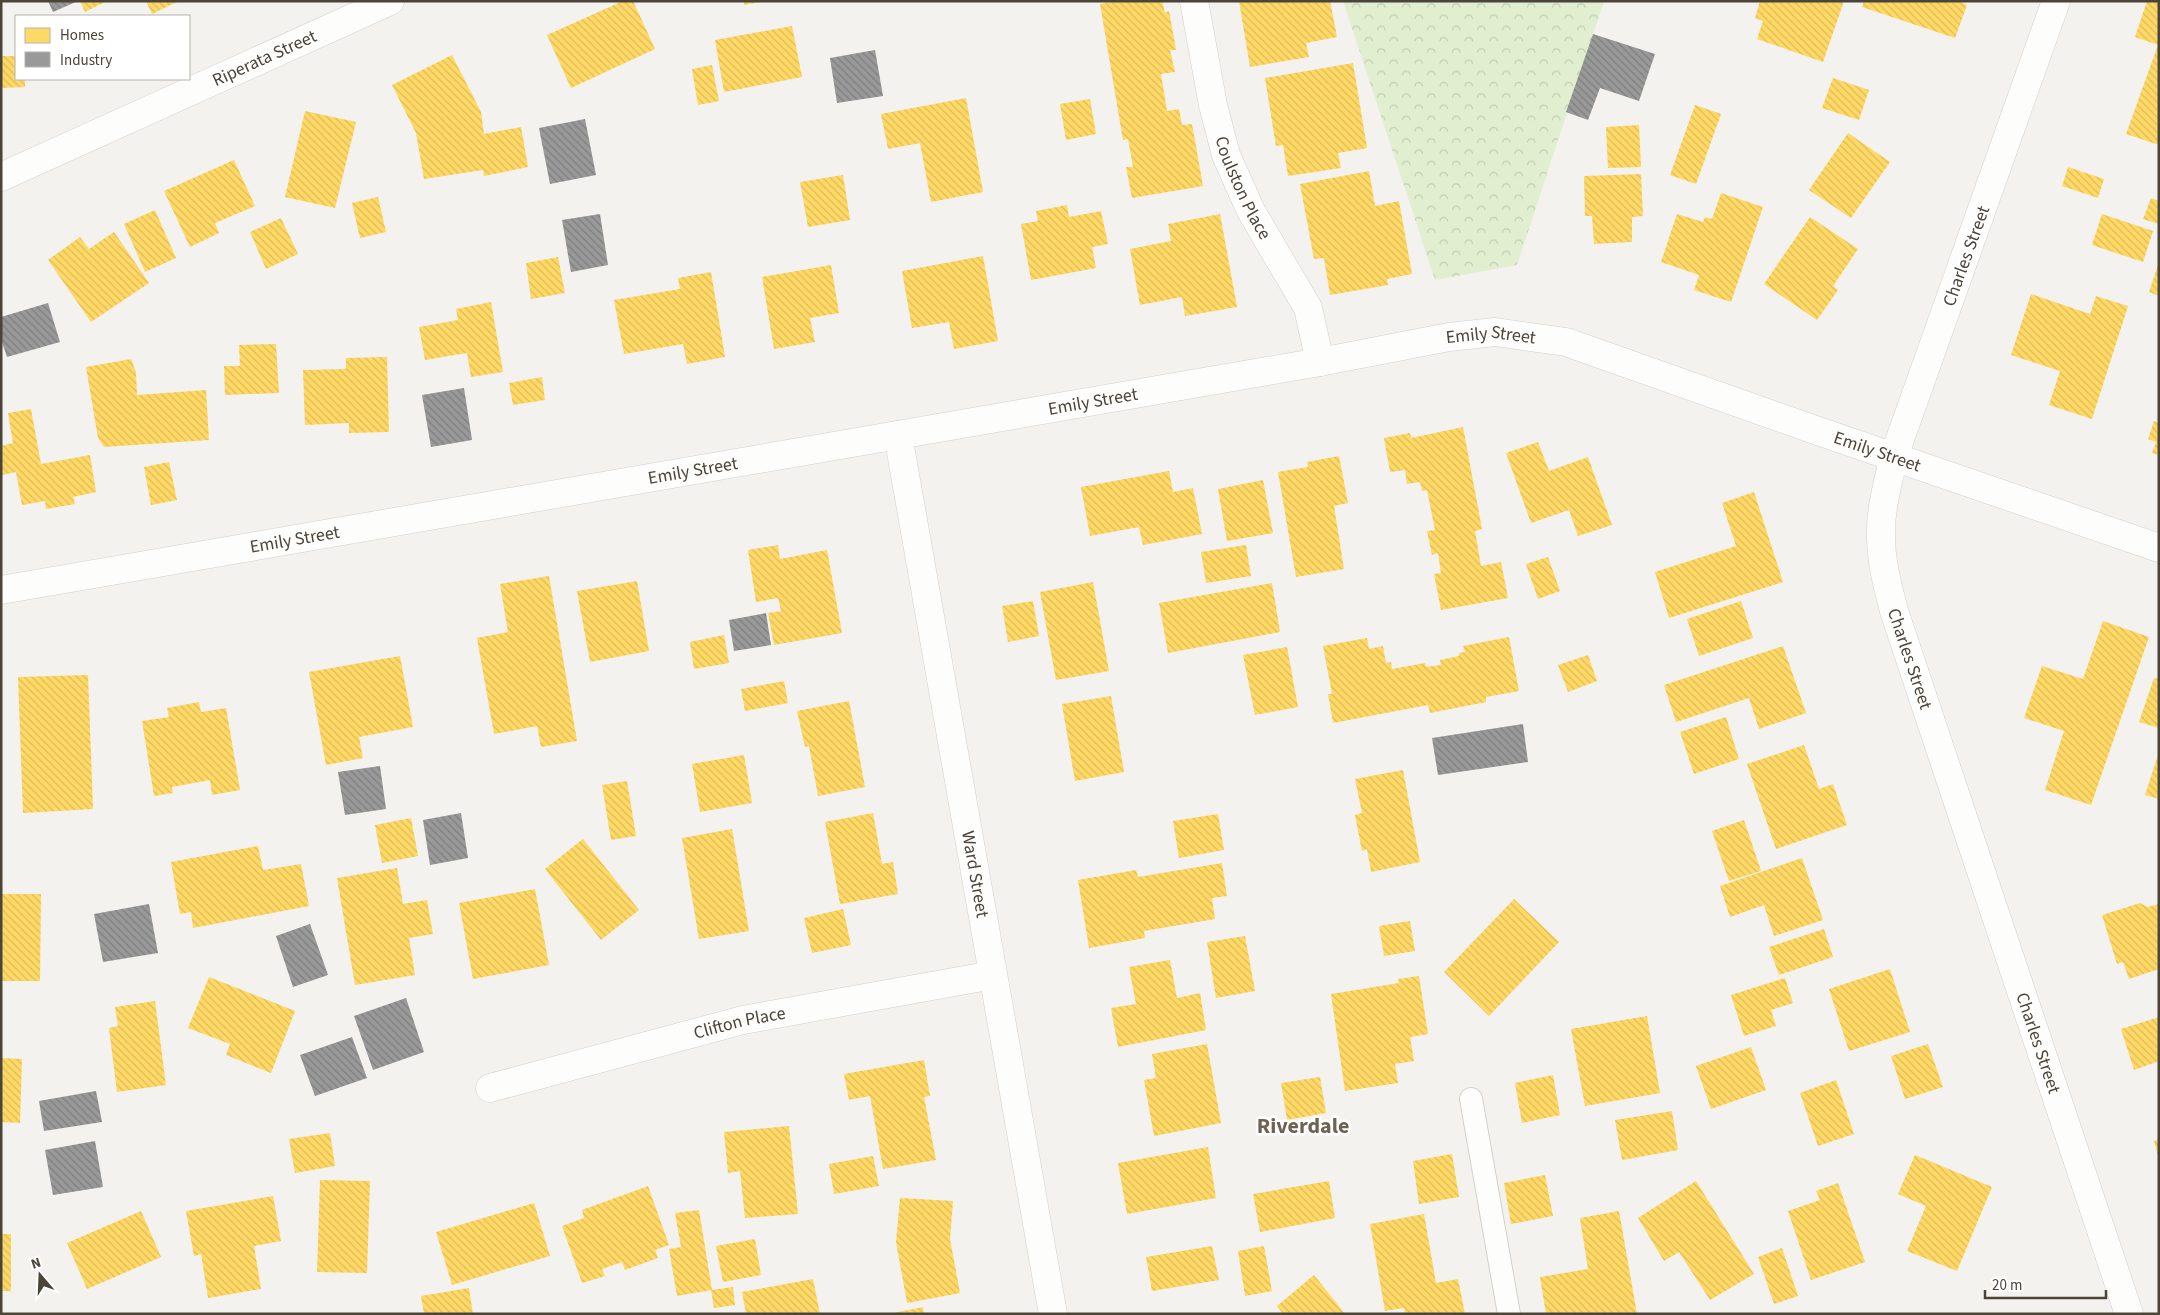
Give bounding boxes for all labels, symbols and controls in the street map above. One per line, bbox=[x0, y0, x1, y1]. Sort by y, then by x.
legend bbox=[15, 15, 190, 80]
street label: Riperata Street bbox=[208, 24, 321, 93]
text: Homes bbox=[60, 25, 104, 46]
text: Industry bbox=[60, 50, 112, 71]
street label: Coulston Place bbox=[1209, 134, 1277, 244]
street label: Charles Street bbox=[1937, 202, 1996, 310]
street label: Emily Street bbox=[1444, 320, 1537, 351]
street label: Emily Street bbox=[1046, 382, 1140, 422]
street label: Emily Street bbox=[1830, 425, 1924, 478]
street label: Emily Street bbox=[646, 451, 740, 491]
street label: Emily Street bbox=[248, 520, 342, 560]
street label: Charles Street bbox=[1881, 605, 1938, 713]
street label: Ward Street bbox=[955, 829, 995, 920]
street label: Charles Street bbox=[2009, 989, 2066, 1097]
street label: Clifton Place bbox=[691, 1001, 788, 1046]
district label: Riverdale bbox=[1257, 1110, 1349, 1142]
north arrow bbox=[15, 1250, 65, 1300]
text: N bbox=[28, 1253, 44, 1275]
scale bar bbox=[1985, 1268, 2106, 1300]
text: 20 m bbox=[1992, 1275, 2022, 1296]

